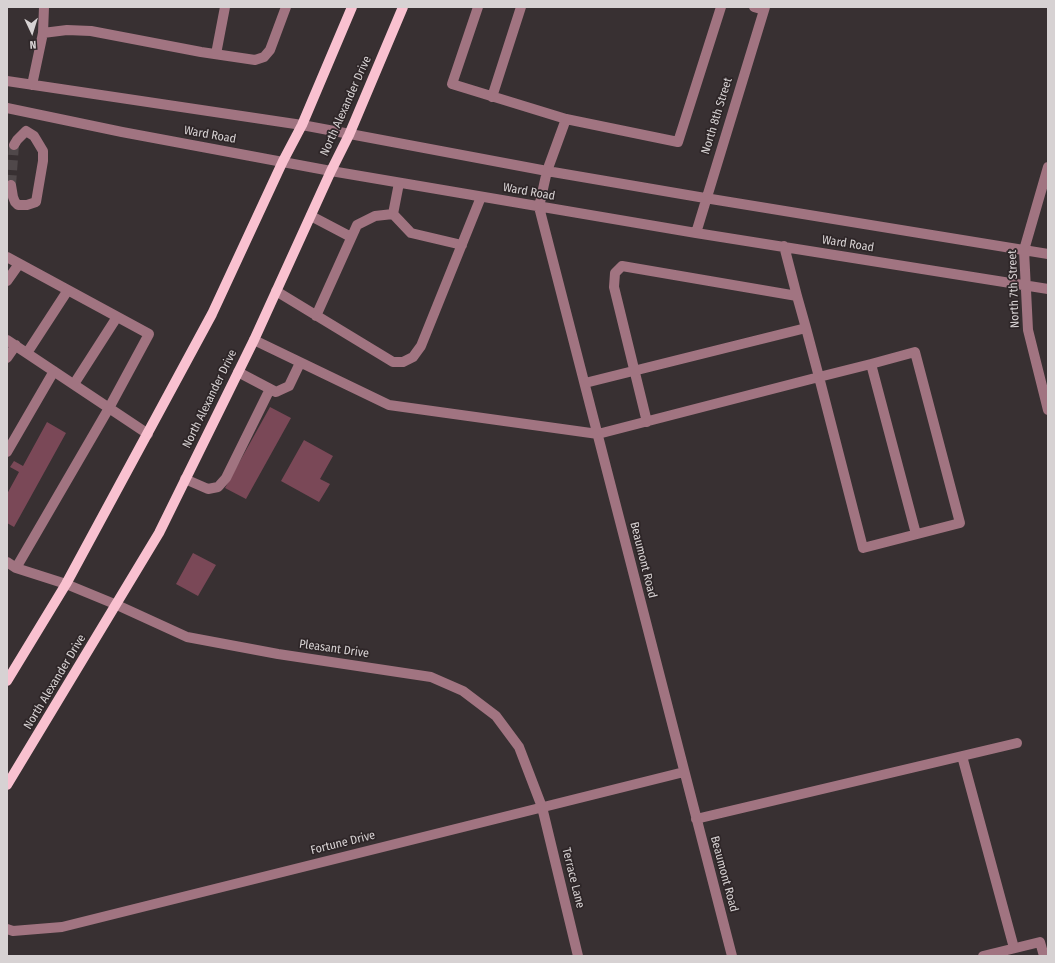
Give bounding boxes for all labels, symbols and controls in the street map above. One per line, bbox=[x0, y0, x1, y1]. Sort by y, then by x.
north arrow bbox=[12, 12, 52, 52]
text: N bbox=[29, 38, 37, 51]
street label: North Alexander Drive bbox=[317, 54, 375, 158]
street label: North 8th Street bbox=[699, 76, 735, 156]
street label: Ward Road bbox=[183, 123, 237, 147]
street label: Ward Road bbox=[502, 180, 556, 204]
street label: Ward Road bbox=[821, 233, 875, 255]
street label: North 7th Street bbox=[1005, 250, 1023, 328]
street label: North Alexander Drive bbox=[180, 347, 240, 451]
street label: Beaumont Road bbox=[627, 520, 659, 600]
street label: North Alexander Drive bbox=[21, 632, 89, 732]
street label: Pleasant Drive bbox=[298, 637, 370, 661]
street label: Fortune Drive bbox=[309, 828, 377, 858]
street label: Beaumont Road bbox=[707, 834, 741, 914]
street label: Terrace Lane bbox=[559, 846, 587, 910]

